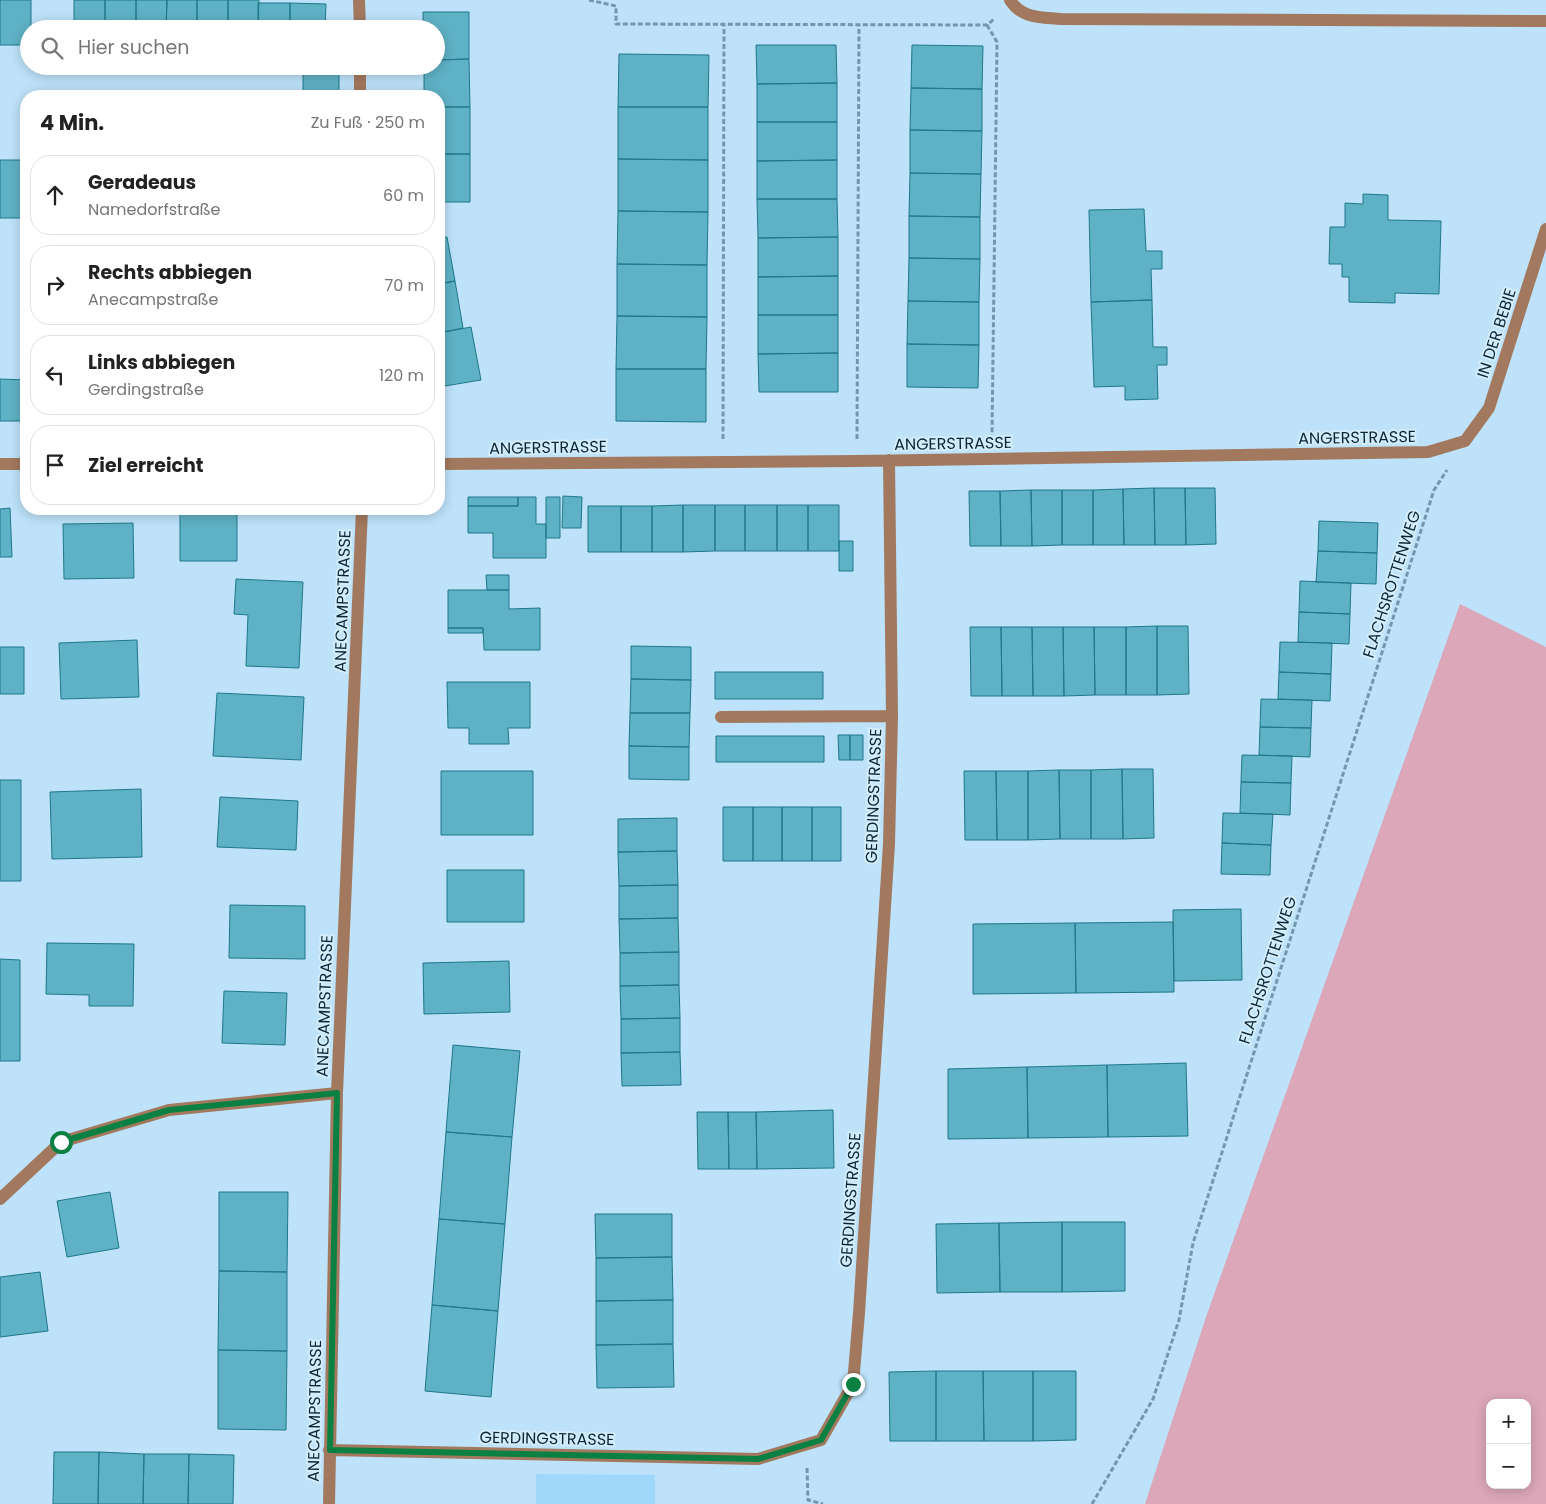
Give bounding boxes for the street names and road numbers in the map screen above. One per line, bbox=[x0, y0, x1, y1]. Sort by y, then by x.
street label: IN DER BEBIE bbox=[1471, 285, 1522, 381]
street label: ANGERSTRASSE bbox=[1298, 425, 1416, 450]
street label: ANGERSTRASSE bbox=[894, 431, 1012, 456]
street label: ANGERSTRASSE bbox=[489, 435, 607, 460]
street label: FLACHSROTTENWEG bbox=[1357, 507, 1426, 661]
street label: ANECAMPSTRASSE bbox=[329, 530, 356, 672]
street label: GERDINGSTRASSE bbox=[860, 728, 887, 864]
street label: FLACHSROTTENWEG bbox=[1233, 893, 1302, 1047]
street label: ANECAMPSTRASSE bbox=[311, 935, 338, 1077]
street label: GERDINGSTRASSE bbox=[834, 1132, 867, 1268]
street label: ANECAMPSTRASSE bbox=[302, 1340, 327, 1482]
street label: GERDINGSTRASSE bbox=[479, 1426, 615, 1451]

